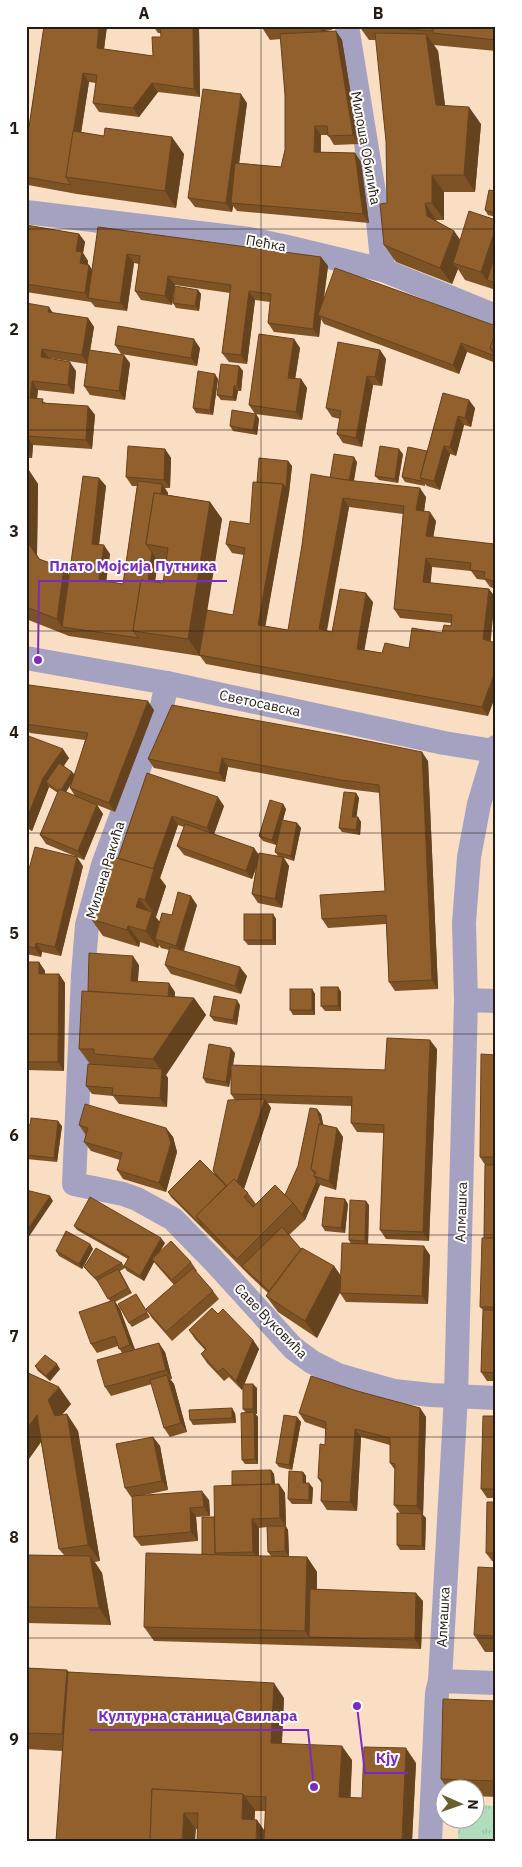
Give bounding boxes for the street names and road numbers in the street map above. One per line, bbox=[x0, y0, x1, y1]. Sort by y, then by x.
street label: Милоша Обилића bbox=[347, 90, 385, 207]
street label: Пећка bbox=[245, 231, 288, 255]
street label: Светосавска bbox=[218, 686, 303, 721]
street label: Милана Ракића bbox=[82, 818, 129, 921]
street label: Алмашка bbox=[451, 1181, 471, 1243]
street label: Саве Вуковића bbox=[231, 1280, 312, 1363]
street label: Алмашка bbox=[432, 1586, 454, 1648]

